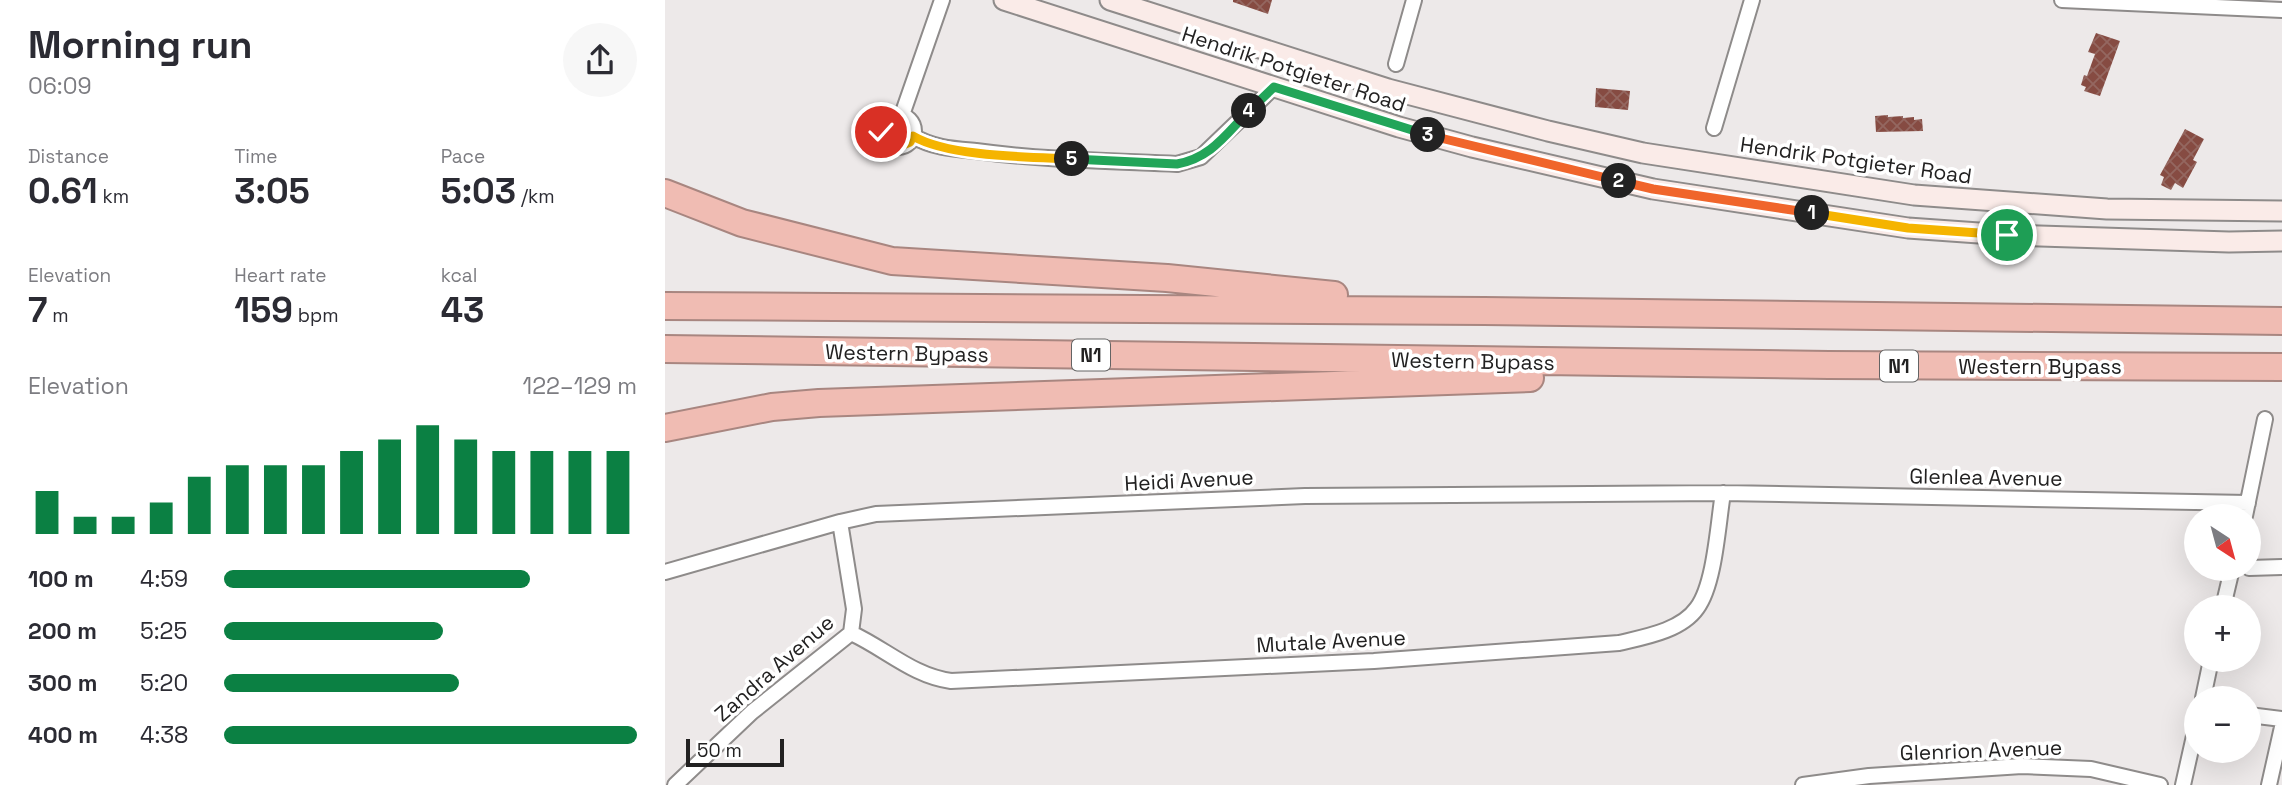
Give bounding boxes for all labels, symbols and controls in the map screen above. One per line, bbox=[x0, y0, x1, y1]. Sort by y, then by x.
street label: Hendrik Potgieter Road bbox=[1179, 20, 1409, 118]
text: Morning run bbox=[28, 21, 253, 69]
button: share bbox=[563, 23, 637, 97]
text: 06:09 bbox=[28, 71, 91, 101]
pin: 4 bbox=[1231, 94, 1267, 128]
text: 4 bbox=[1242, 98, 1255, 123]
pin bbox=[851, 102, 911, 162]
icon: check bbox=[862, 113, 900, 151]
pin: 3 bbox=[1411, 118, 1445, 152]
text: 3 bbox=[1422, 122, 1433, 147]
street label: Hendrik Potgieter Road bbox=[1738, 130, 1974, 190]
pin: 5 bbox=[1055, 142, 1089, 176]
text: Distance bbox=[28, 144, 109, 169]
text: Time bbox=[234, 144, 278, 169]
text: Pace bbox=[441, 144, 485, 169]
text: 5 bbox=[1066, 146, 1077, 171]
pin: 2 bbox=[1601, 164, 1637, 198]
text: 2 bbox=[1613, 168, 1624, 193]
text: 0.61 bbox=[28, 169, 98, 213]
text: 3:05 bbox=[234, 169, 310, 213]
text: 5:03 bbox=[441, 169, 516, 213]
text: km bbox=[98, 184, 129, 209]
text: /km bbox=[516, 184, 555, 209]
pin: 1 bbox=[1795, 196, 1829, 230]
text: 1 bbox=[1807, 200, 1816, 225]
pin bbox=[1977, 205, 2037, 265]
icon: arrive bbox=[1988, 216, 2026, 254]
text: Elevation bbox=[28, 263, 111, 288]
text: Heart rate bbox=[234, 263, 327, 288]
text: kcal bbox=[441, 263, 477, 288]
text: 7 bbox=[28, 288, 47, 332]
text: 159 bbox=[234, 288, 293, 332]
text: 43 bbox=[441, 288, 484, 332]
text: m bbox=[47, 303, 69, 328]
text: bpm bbox=[293, 303, 338, 328]
street label: Western Bypass bbox=[825, 338, 989, 368]
road number: N1 bbox=[1072, 340, 1110, 370]
street label: Western Bypass bbox=[1391, 346, 1555, 376]
road number: N1 bbox=[1880, 350, 1918, 382]
street label: Western Bypass bbox=[1958, 353, 2122, 380]
text: Elevation bbox=[28, 371, 129, 401]
text: 122–129 m bbox=[523, 371, 637, 401]
street label: Glenlea Avenue bbox=[1909, 462, 2063, 492]
street label: Heidi Avenue bbox=[1124, 463, 1254, 497]
north arrow bbox=[2184, 504, 2261, 581]
map controls bbox=[2184, 504, 2261, 763]
text: 100 m bbox=[28, 564, 94, 594]
text: 4:59 bbox=[140, 564, 188, 594]
button: + bbox=[2184, 595, 2261, 672]
street label: Zandra Avenue bbox=[709, 609, 839, 727]
text: 200 m bbox=[28, 616, 97, 646]
text: 5:25 bbox=[140, 616, 187, 646]
street label: Mutale Avenue bbox=[1256, 624, 1406, 658]
text: 300 m bbox=[28, 668, 97, 698]
text: 5:20 bbox=[140, 668, 188, 698]
button: − bbox=[2184, 686, 2261, 763]
text: 400 m bbox=[28, 720, 98, 750]
text: 4:38 bbox=[140, 720, 188, 750]
street label: Glenrion Avenue bbox=[1899, 734, 2063, 766]
scale bar bbox=[686, 736, 784, 768]
text: 50 m bbox=[697, 738, 742, 763]

